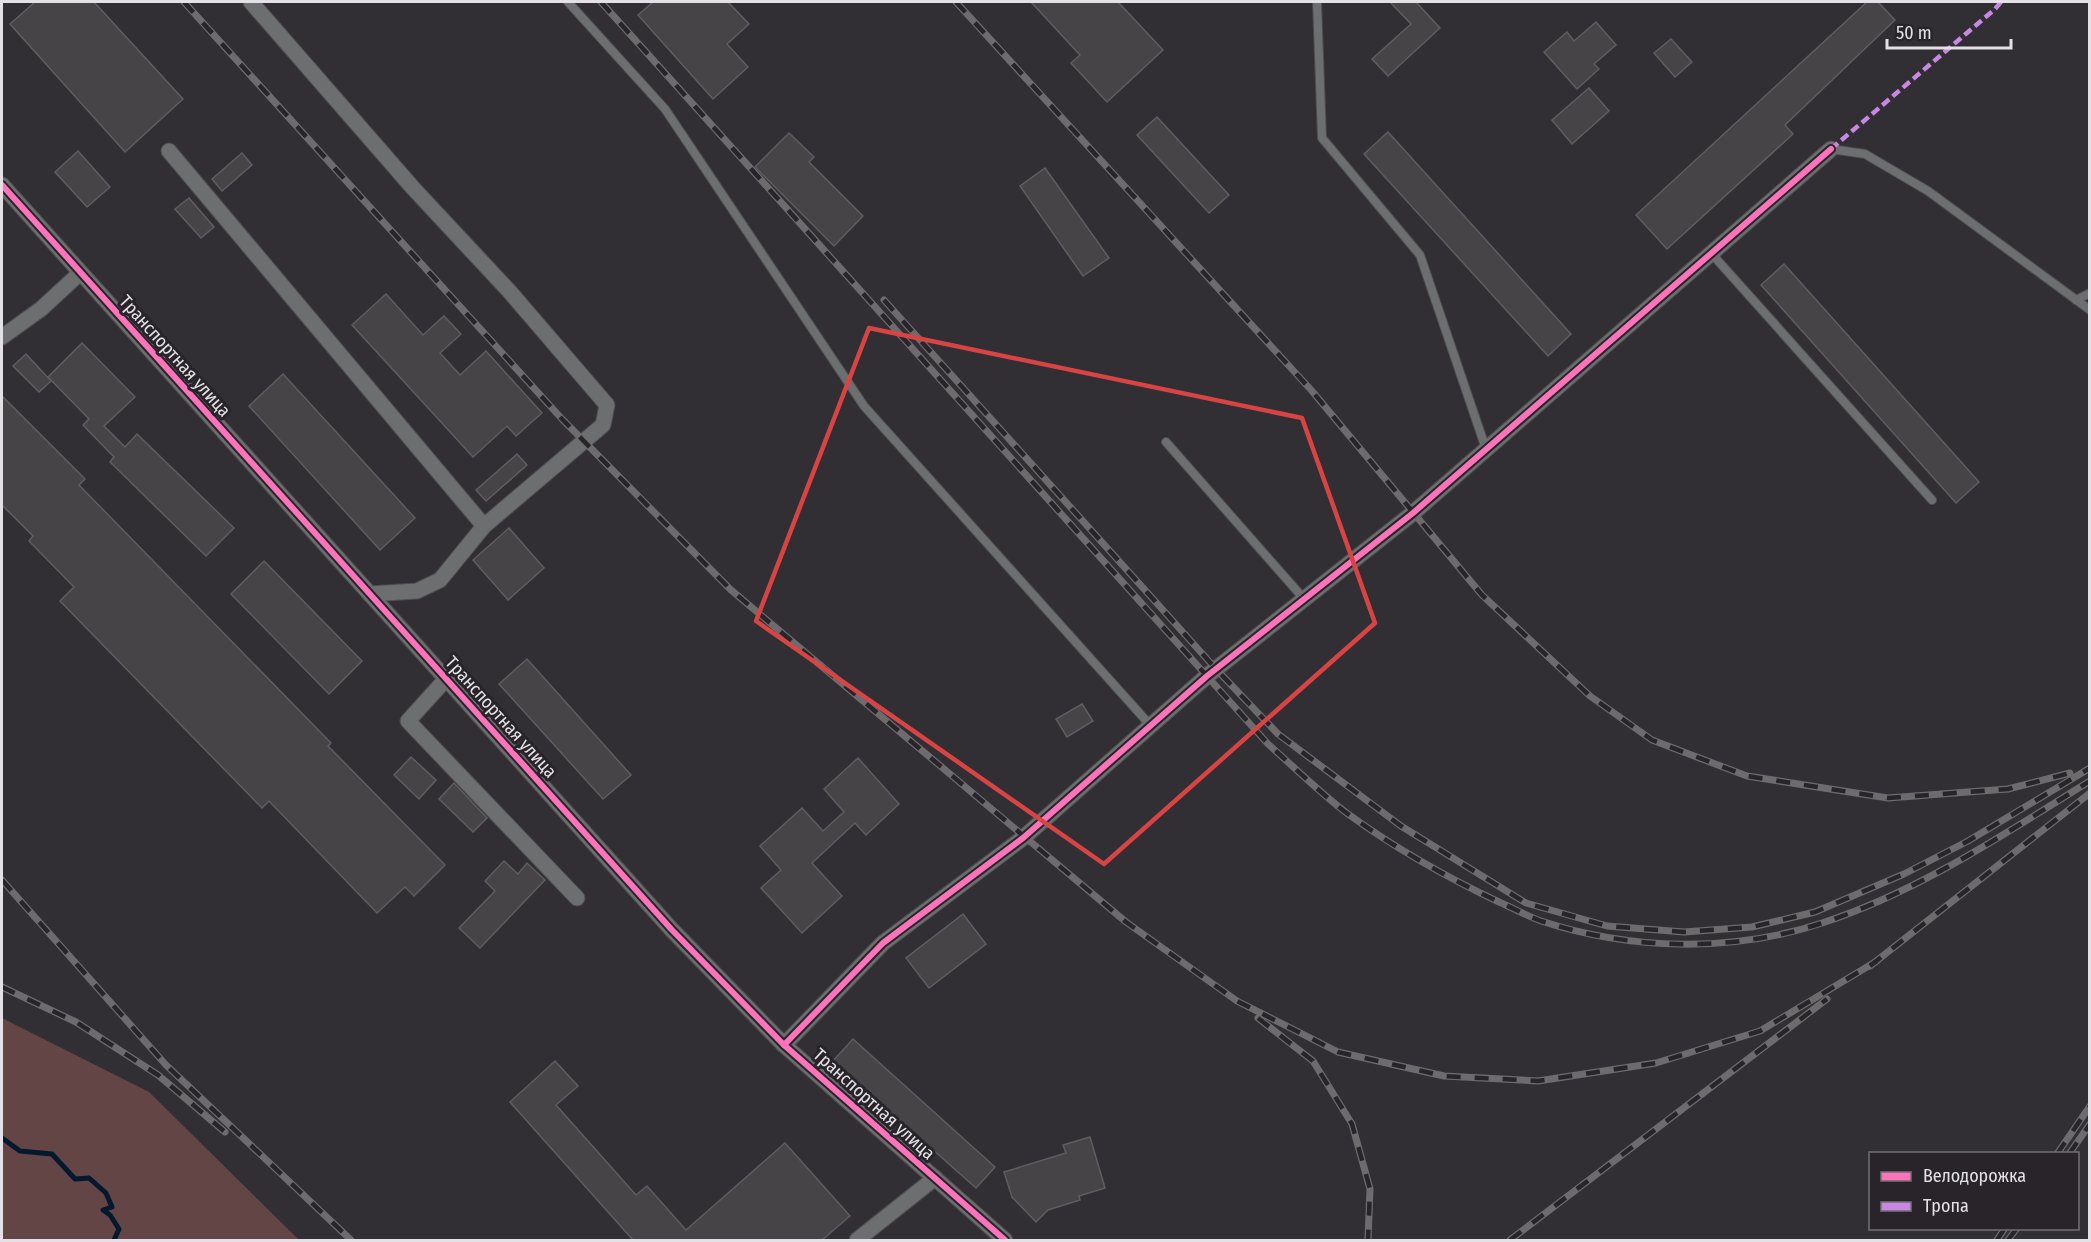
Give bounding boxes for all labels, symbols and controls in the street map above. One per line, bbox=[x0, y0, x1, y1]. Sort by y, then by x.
scale bar bbox=[1887, 12, 2012, 50]
text: 50 m bbox=[1896, 22, 1932, 44]
street label: Транспортная улица bbox=[115, 291, 235, 421]
street label: Транспортная улица bbox=[441, 652, 561, 782]
street label: Транспортная улица bbox=[809, 1044, 939, 1164]
legend bbox=[1869, 1152, 2079, 1230]
text: Велодорожка bbox=[1923, 1165, 2026, 1187]
text: Тропа bbox=[1923, 1195, 1969, 1217]

